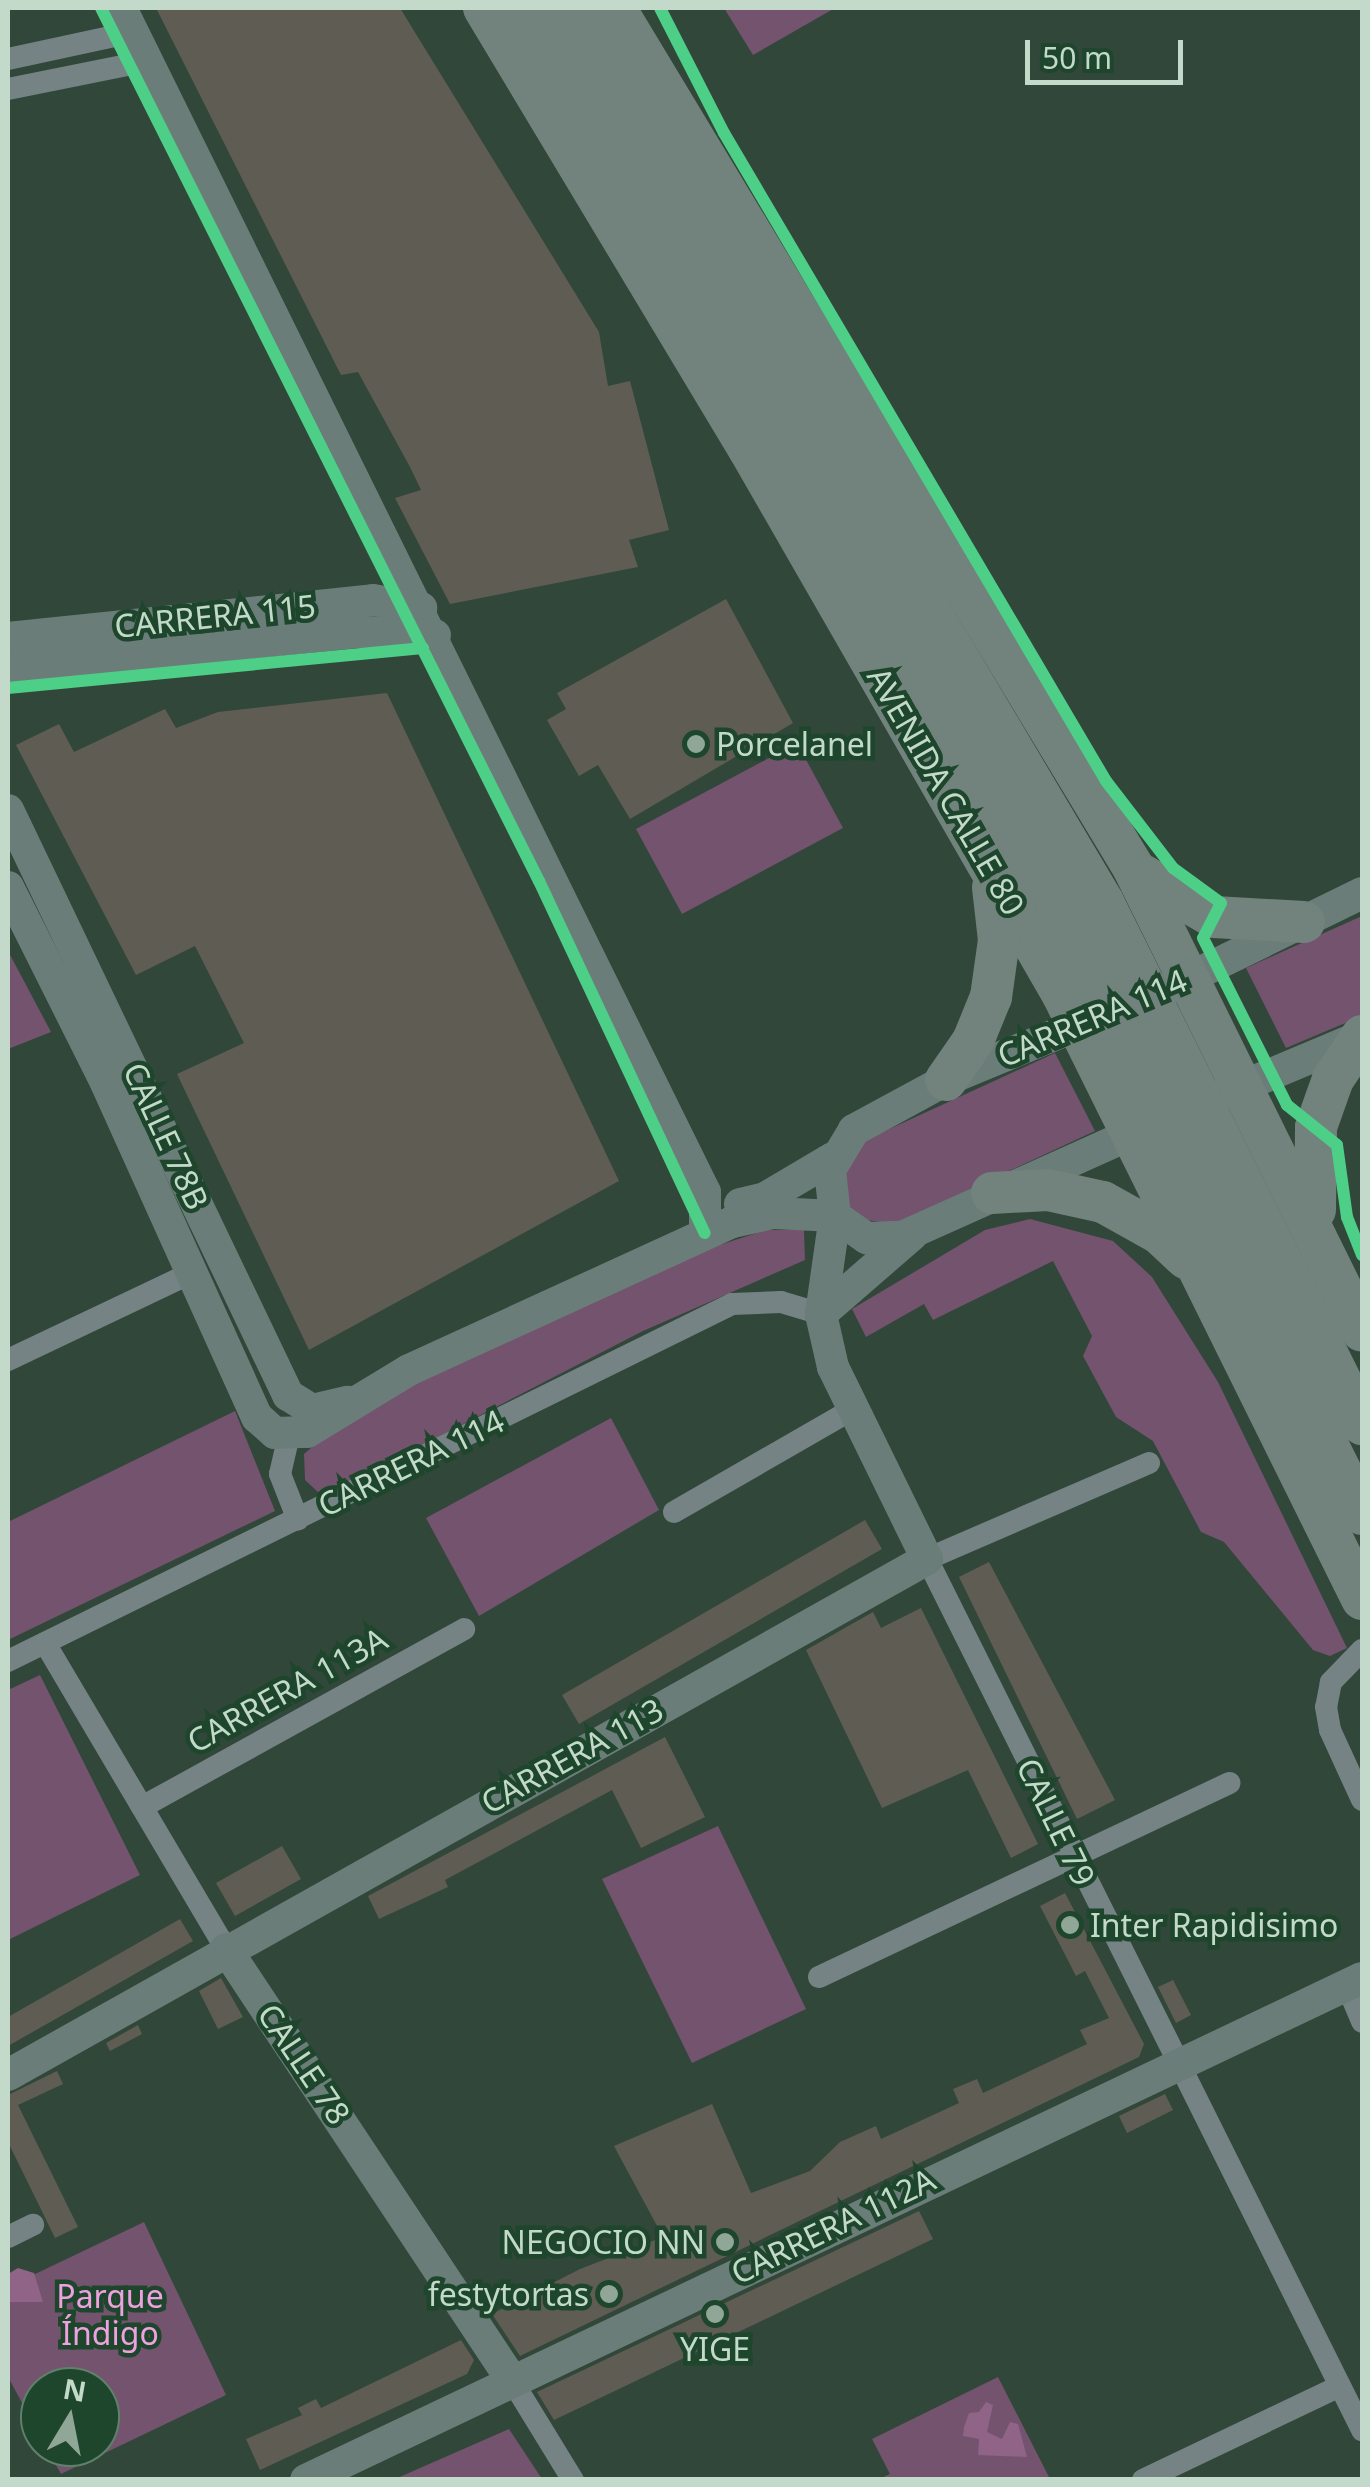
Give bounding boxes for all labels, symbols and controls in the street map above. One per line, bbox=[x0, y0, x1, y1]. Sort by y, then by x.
scale bar bbox=[1030, 20, 1188, 82]
text: 50 m bbox=[1042, 37, 1112, 78]
street label: CARRERA 115 bbox=[113, 586, 317, 646]
street label: AVENIDA CALLE 80 bbox=[859, 660, 1033, 922]
place label: Porcelanel bbox=[716, 725, 873, 763]
marker: Porcelanel bbox=[685, 733, 707, 755]
street label: CARRERA 114 bbox=[992, 961, 1192, 1075]
street label: CALLE 78B bbox=[115, 1056, 217, 1216]
street label: CARRERA 114 bbox=[312, 1401, 510, 1525]
street label: CARRERA 113A bbox=[180, 1619, 394, 1761]
street label: CARRERA 113 bbox=[474, 1690, 670, 1822]
street label: CALLE 79 bbox=[1009, 1752, 1103, 1892]
place label: Inter Rapidisimo bbox=[1090, 1906, 1338, 1944]
marker: Inter Rapidisimo bbox=[1059, 1914, 1081, 1936]
street label: CALLE 78 bbox=[250, 1997, 358, 2131]
street label: CARRERA 112A bbox=[725, 2160, 941, 2292]
place label: NEGOCIO NN bbox=[502, 2223, 705, 2261]
marker: NEGOCIO NN bbox=[714, 2231, 736, 2253]
place label: festytortas bbox=[428, 2275, 589, 2313]
park label: Parque Índigo bbox=[56, 2278, 164, 2353]
marker: festytortas bbox=[598, 2283, 620, 2305]
marker: YIGE bbox=[704, 2303, 726, 2325]
place label: YIGE bbox=[680, 2330, 750, 2368]
north arrow bbox=[20, 2367, 120, 2467]
text: N bbox=[60, 2369, 89, 2410]

